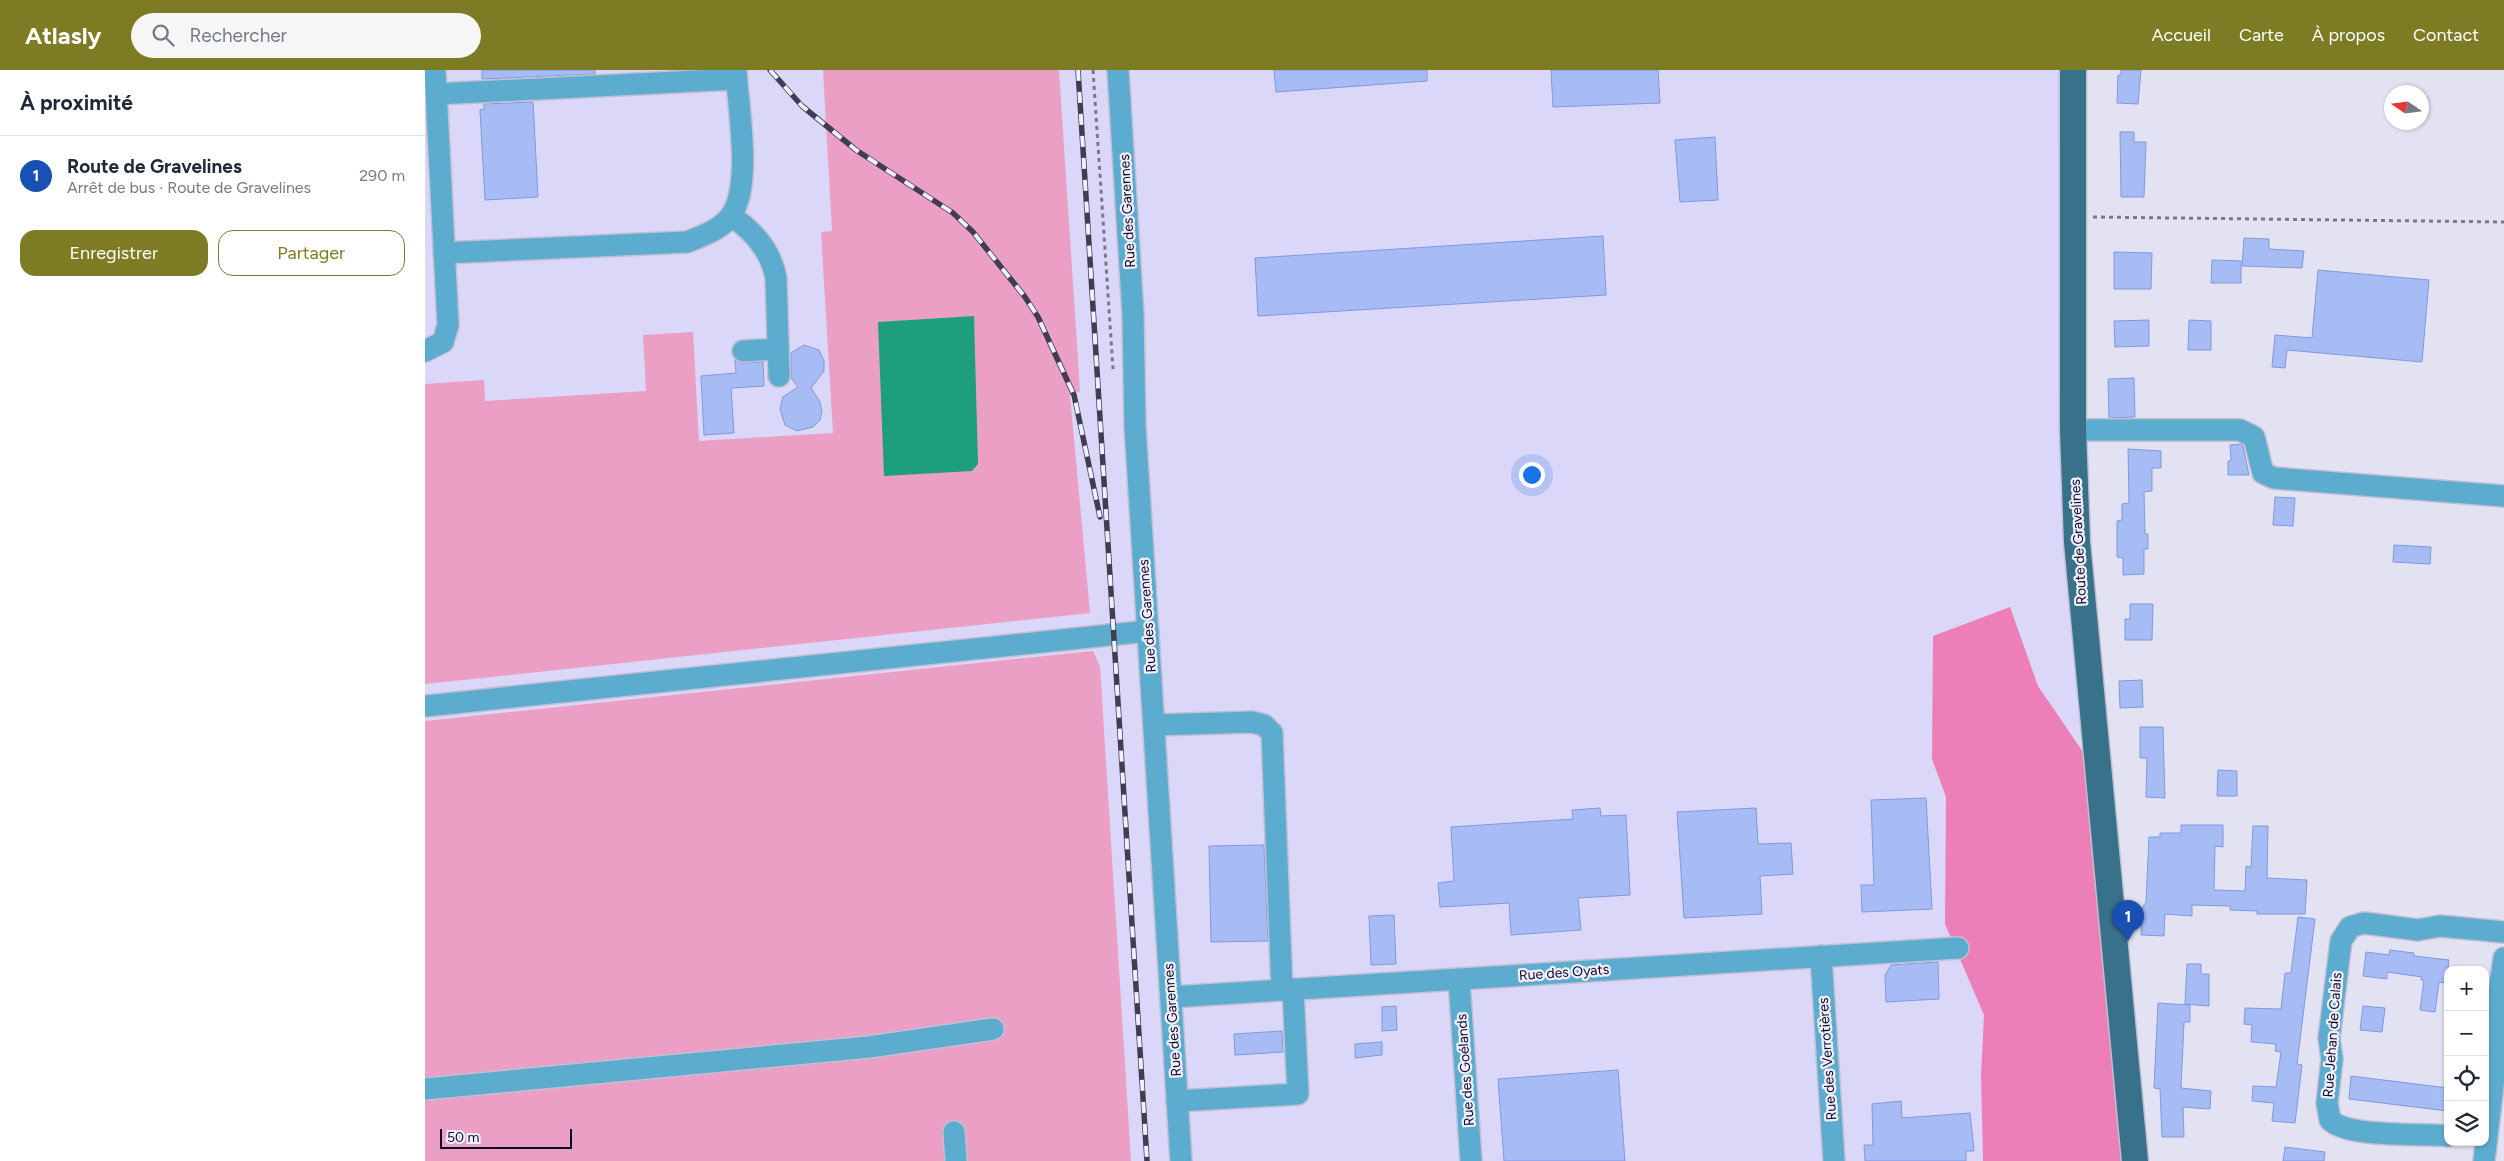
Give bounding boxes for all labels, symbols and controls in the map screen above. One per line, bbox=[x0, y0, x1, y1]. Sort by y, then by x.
search box bbox=[131, 13, 481, 58]
text: Atlasly bbox=[25, 21, 101, 50]
icon: search bbox=[149, 21, 177, 49]
text: Rechercher bbox=[189, 24, 287, 47]
text: Accueil bbox=[2151, 24, 2211, 46]
text: Carte bbox=[2239, 24, 2284, 46]
text: À propos bbox=[2312, 24, 2385, 46]
text: Contact bbox=[2413, 24, 2479, 46]
north arrow bbox=[2384, 85, 2429, 130]
text: À proximité bbox=[20, 90, 133, 115]
street label: Rue des Garennes bbox=[1116, 154, 1139, 268]
text: Route de Gravelines bbox=[67, 155, 242, 178]
text: 1 bbox=[33, 166, 39, 185]
text: 290 m bbox=[359, 166, 405, 185]
text: Arrêt de bus · Route de Gravelines bbox=[67, 178, 311, 197]
button: Enregistrer bbox=[20, 230, 208, 276]
button: Partager bbox=[218, 230, 405, 276]
your location bbox=[1519, 462, 1545, 488]
street label: Route de Gravelines bbox=[2067, 479, 2090, 605]
street label: Rue des Garennes bbox=[1135, 559, 1160, 673]
pin: 1 bbox=[2112, 900, 2144, 941]
street label: Rue des Oyats bbox=[1518, 961, 1610, 984]
street label: Rue des Garennes bbox=[1160, 963, 1185, 1077]
map controls bbox=[2444, 966, 2489, 1146]
button: + bbox=[2444, 966, 2489, 1011]
street label: Rue Jehan de Calais bbox=[2320, 972, 2345, 1098]
street label: Rue des Verrotières bbox=[1815, 997, 1840, 1121]
button: − bbox=[2444, 1011, 2489, 1056]
street label: Rue des Goélands bbox=[1453, 1013, 1478, 1127]
button: locate bbox=[2444, 1056, 2489, 1101]
button: layers bbox=[2444, 1101, 2489, 1146]
scale bar bbox=[440, 1126, 573, 1149]
text: 50 m bbox=[447, 1129, 479, 1146]

